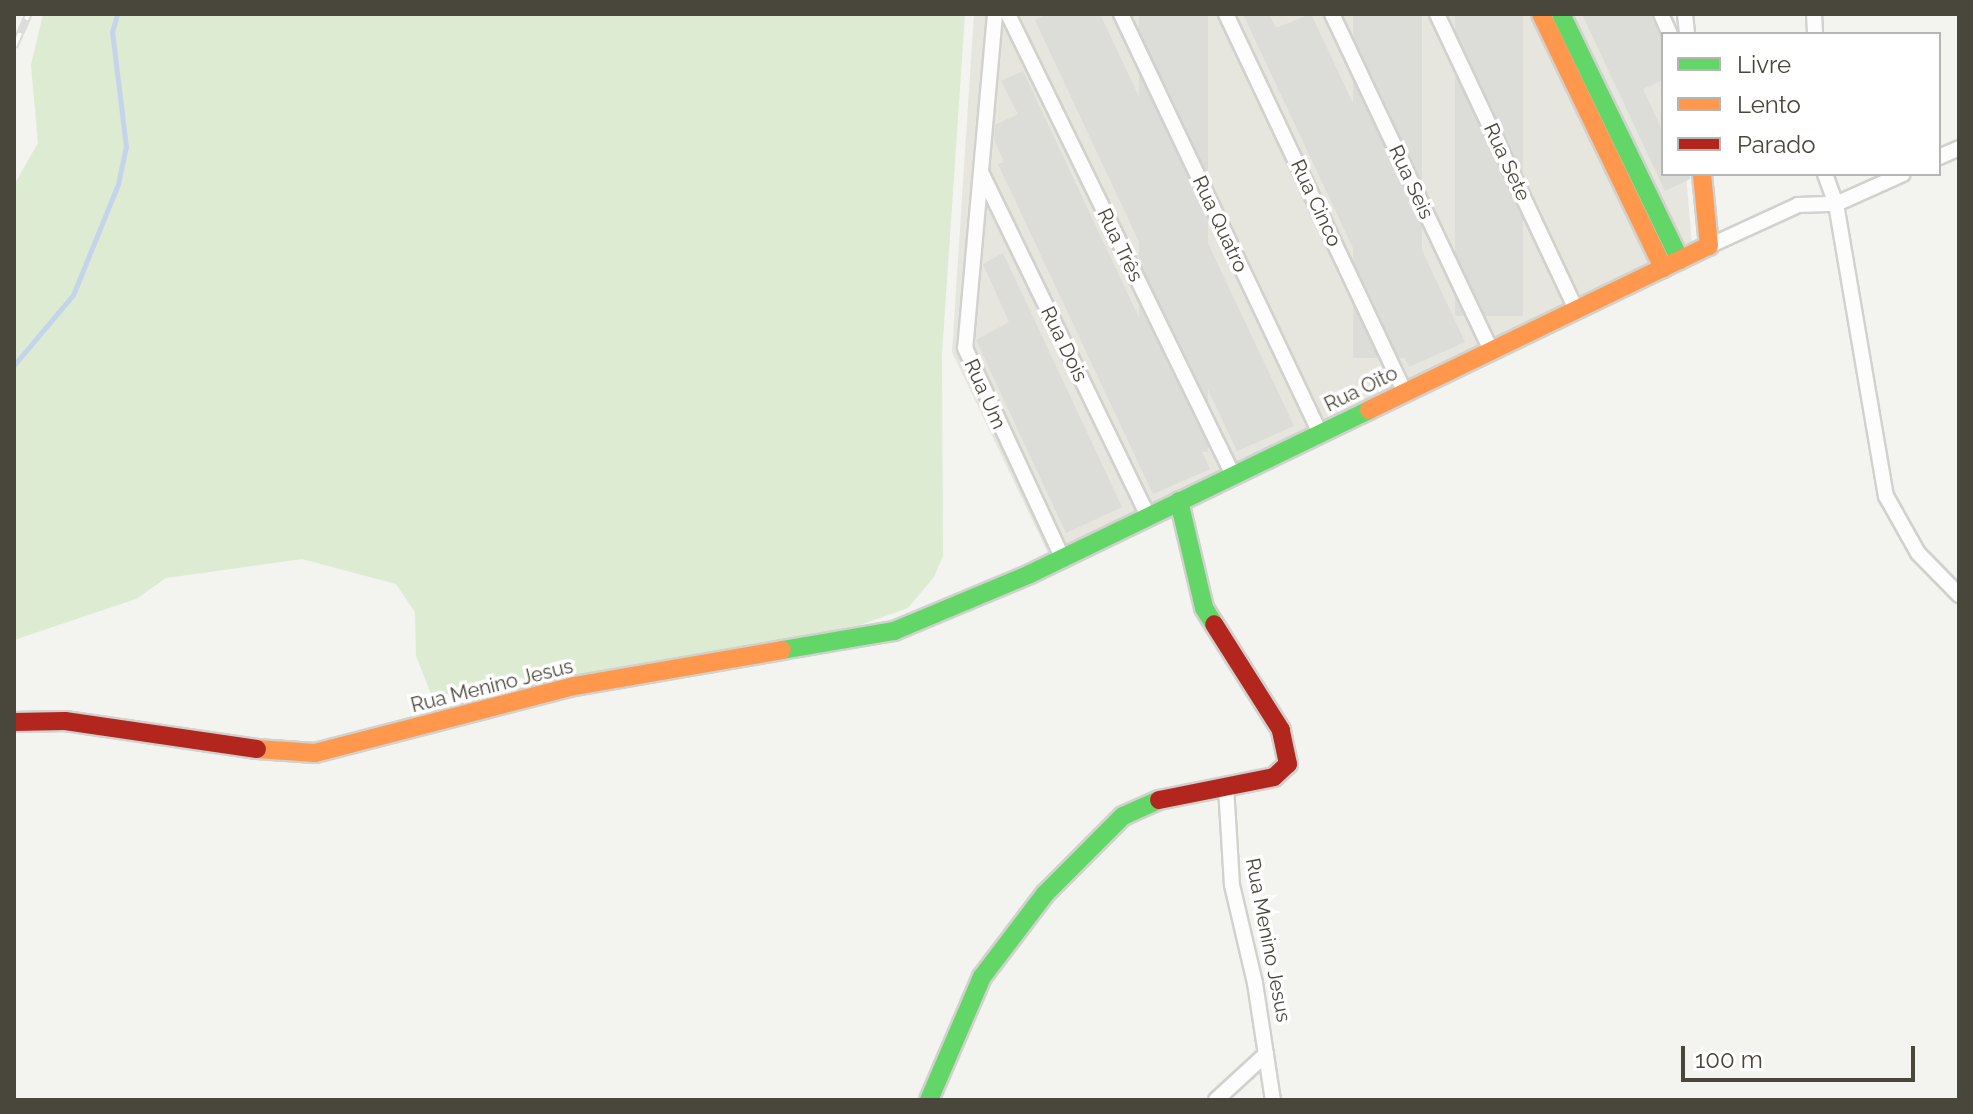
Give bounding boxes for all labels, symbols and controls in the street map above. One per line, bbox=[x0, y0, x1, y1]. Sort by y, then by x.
legend bbox=[1661, 32, 1941, 176]
text: Livre bbox=[1737, 50, 1791, 79]
text: Lento bbox=[1737, 90, 1801, 119]
street label: Rua Sete bbox=[1479, 119, 1535, 205]
text: Parado bbox=[1737, 130, 1816, 159]
street label: Rua Seis bbox=[1383, 141, 1439, 223]
street label: Rua Cinco bbox=[1285, 156, 1347, 250]
street label: Rua Quatro bbox=[1187, 172, 1253, 276]
street label: Rua Três bbox=[1092, 204, 1148, 286]
street label: Rua Dois bbox=[1035, 302, 1093, 386]
street label: Rua Um bbox=[959, 355, 1011, 433]
street label: Rua Oito bbox=[1320, 361, 1402, 417]
street label: Rua Menino Jesus bbox=[408, 654, 576, 718]
street label: Rua Menino Jesus bbox=[1240, 856, 1296, 1024]
scale bar bbox=[1685, 1030, 1919, 1080]
text: 100 m bbox=[1695, 1045, 1763, 1074]

